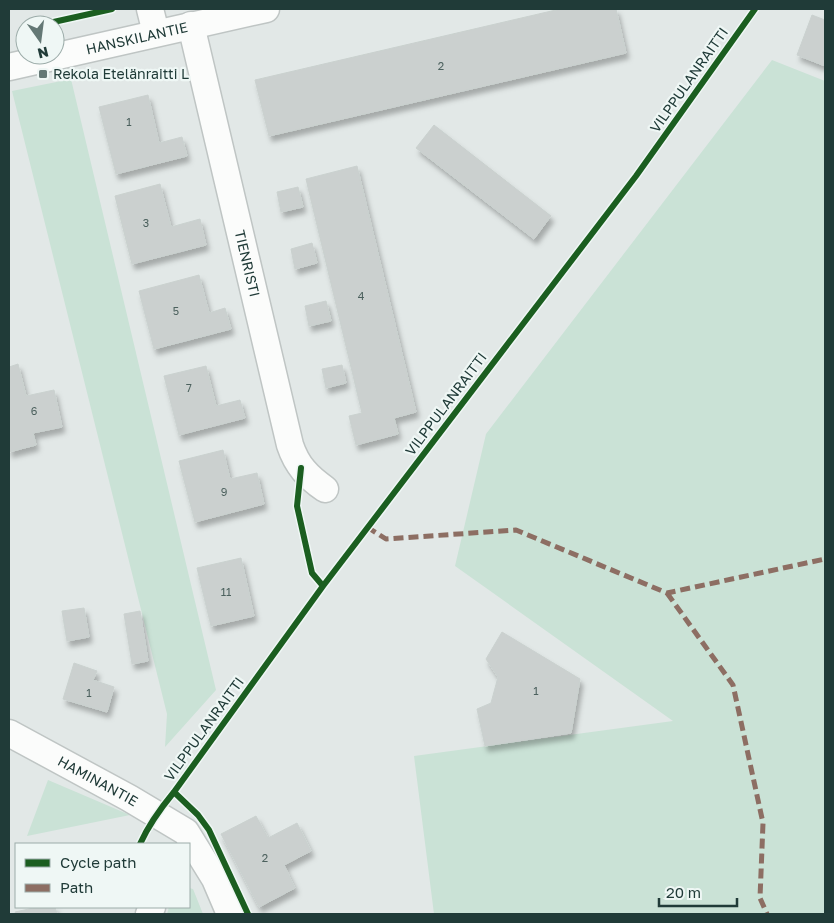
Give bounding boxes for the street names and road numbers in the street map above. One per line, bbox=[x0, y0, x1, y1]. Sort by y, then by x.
street label: HANSKILANTIE bbox=[84, 18, 189, 57]
street label: VILPPULANRAITTI bbox=[646, 24, 731, 136]
street label: TIENRISTI bbox=[232, 228, 264, 298]
street label: VILPPULANRAITTI bbox=[401, 349, 490, 458]
street label: VILPPULANRAITTI bbox=[160, 673, 247, 784]
street label: HAMINANTIE bbox=[55, 752, 141, 809]

